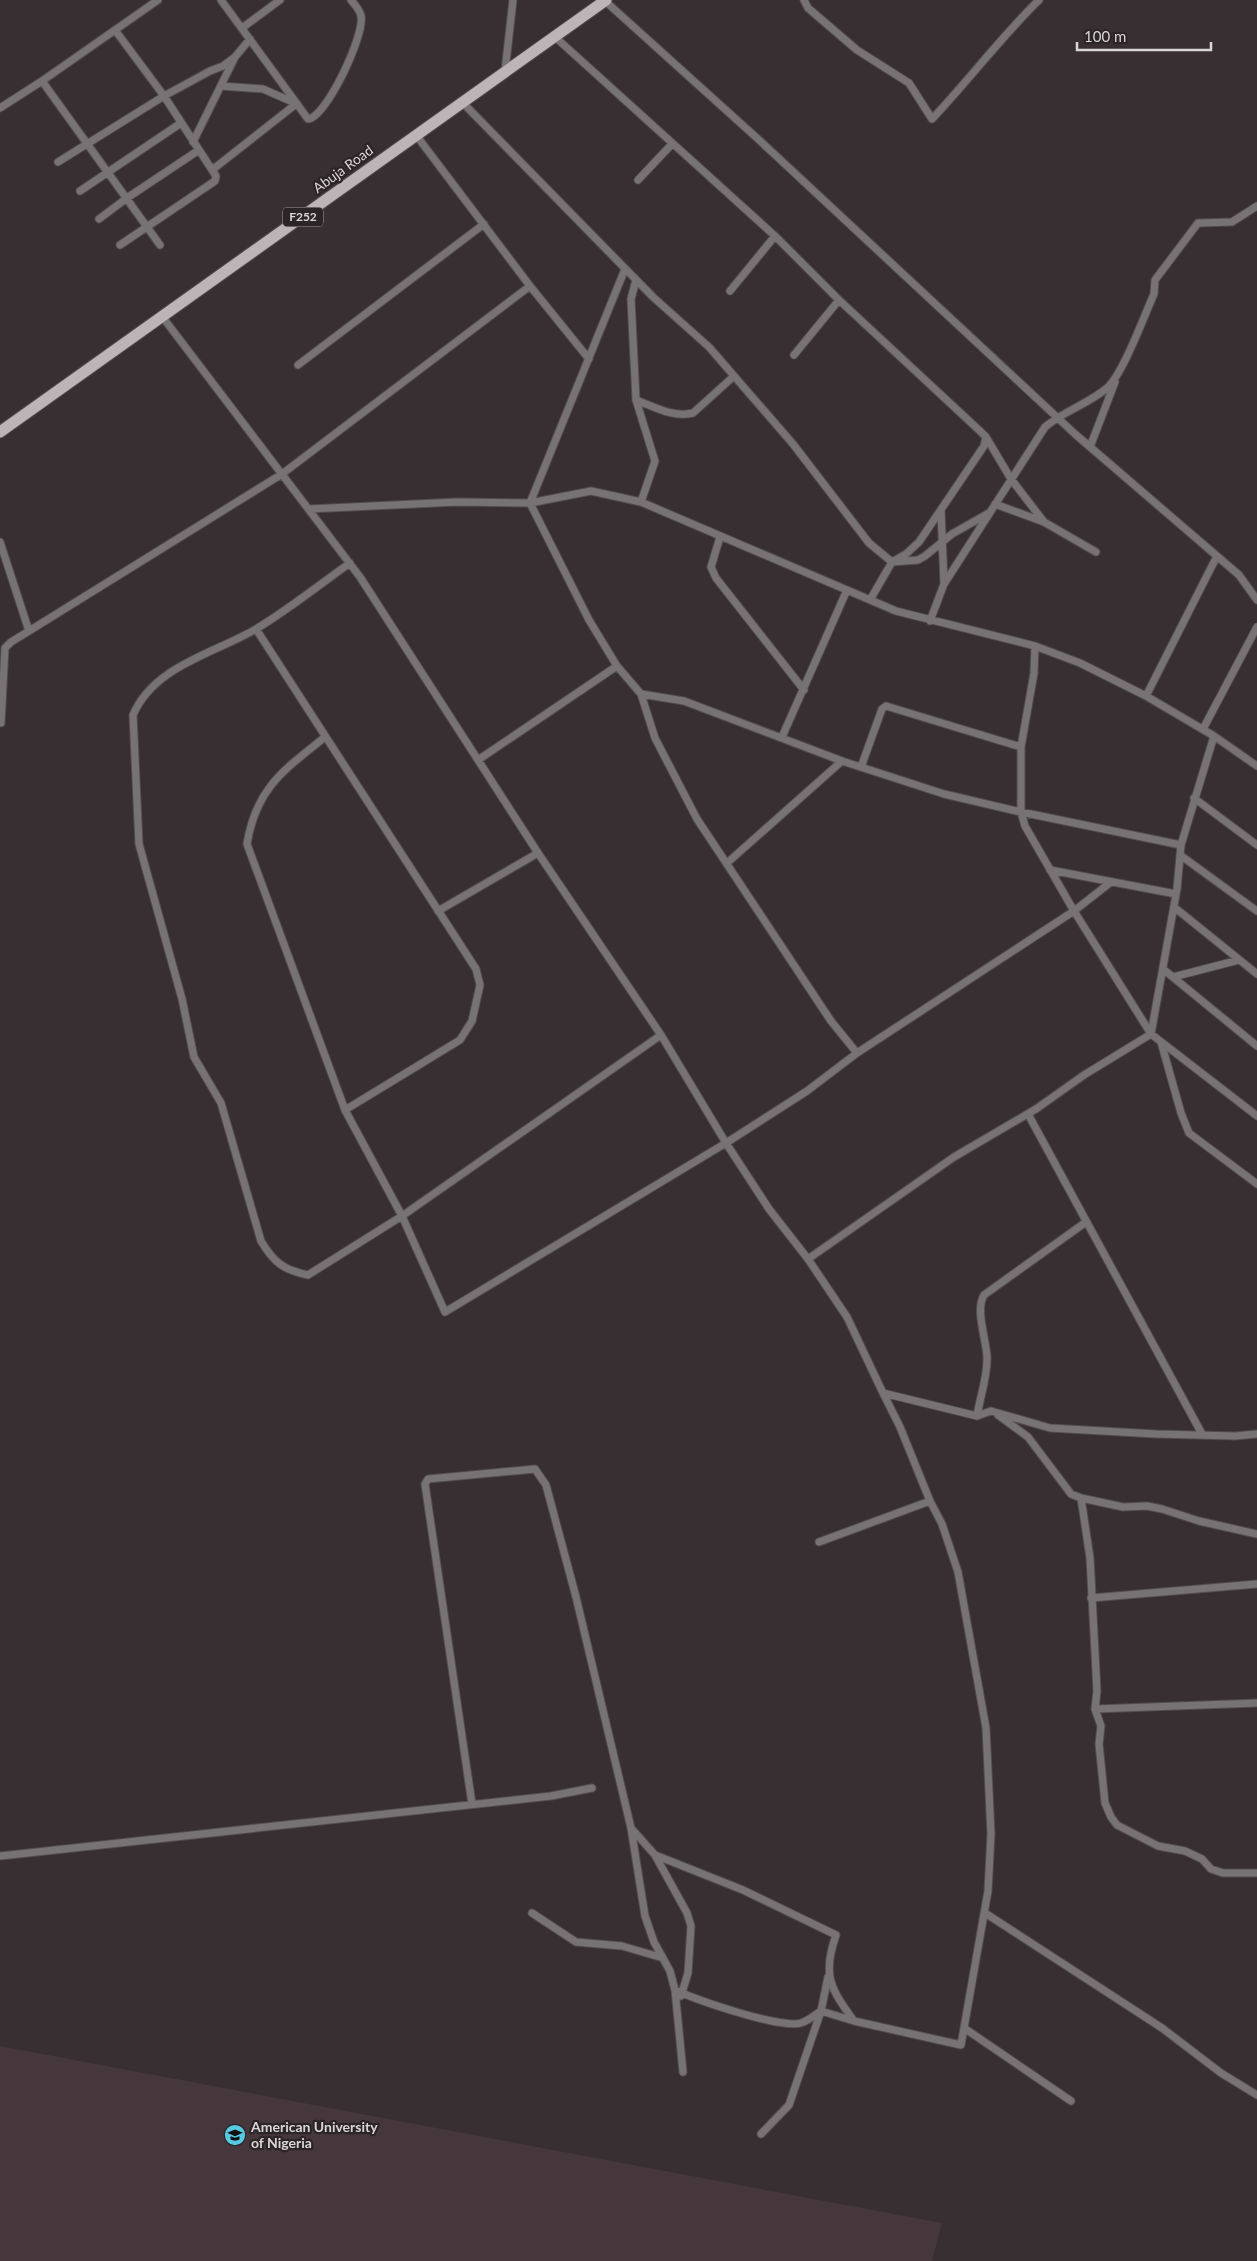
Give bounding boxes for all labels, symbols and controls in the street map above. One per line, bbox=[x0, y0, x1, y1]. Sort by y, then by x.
scale bar bbox=[1077, 20, 1211, 52]
text: 100 m bbox=[1084, 27, 1126, 45]
street label: Abuja Road bbox=[309, 141, 376, 196]
road number: F252 bbox=[283, 208, 323, 226]
place label: American University of Nigeria bbox=[250, 2118, 378, 2151]
school or university icon: American University of Nigeria bbox=[223, 2123, 247, 2147]

